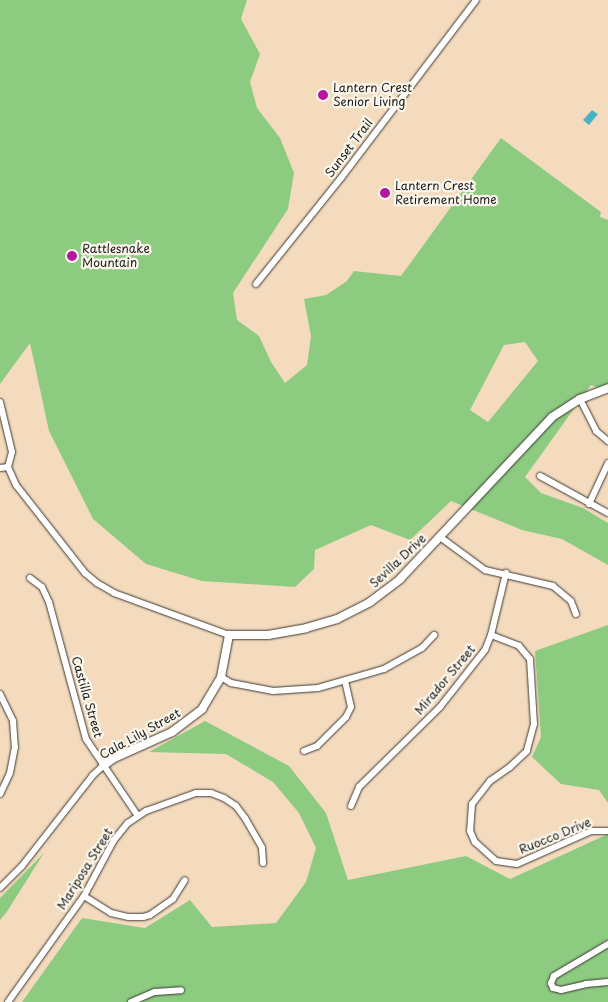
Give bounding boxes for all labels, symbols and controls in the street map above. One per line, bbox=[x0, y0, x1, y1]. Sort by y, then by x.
place label: Lantern Crest Senior Living bbox=[333, 81, 413, 109]
marker: Lantern Crest Senior Living bbox=[317, 89, 329, 101]
street label: Sunset Trail bbox=[322, 116, 376, 180]
place label: Lantern Crest Retirement Home bbox=[395, 179, 497, 207]
marker: Lantern Crest Retirement Home bbox=[379, 187, 391, 199]
place label: Rattlesnake Mountain bbox=[82, 242, 150, 270]
marker: Rattlesnake Mountain bbox=[66, 250, 78, 262]
street label: Sevilla Drive bbox=[367, 531, 429, 591]
street label: Mirador Street bbox=[412, 642, 478, 718]
street label: Castilla Street bbox=[68, 655, 106, 739]
street label: Cala Lily Street bbox=[97, 706, 183, 762]
street label: Ruocco Drive bbox=[517, 815, 593, 857]
street label: Mariposa Street bbox=[54, 825, 116, 913]

